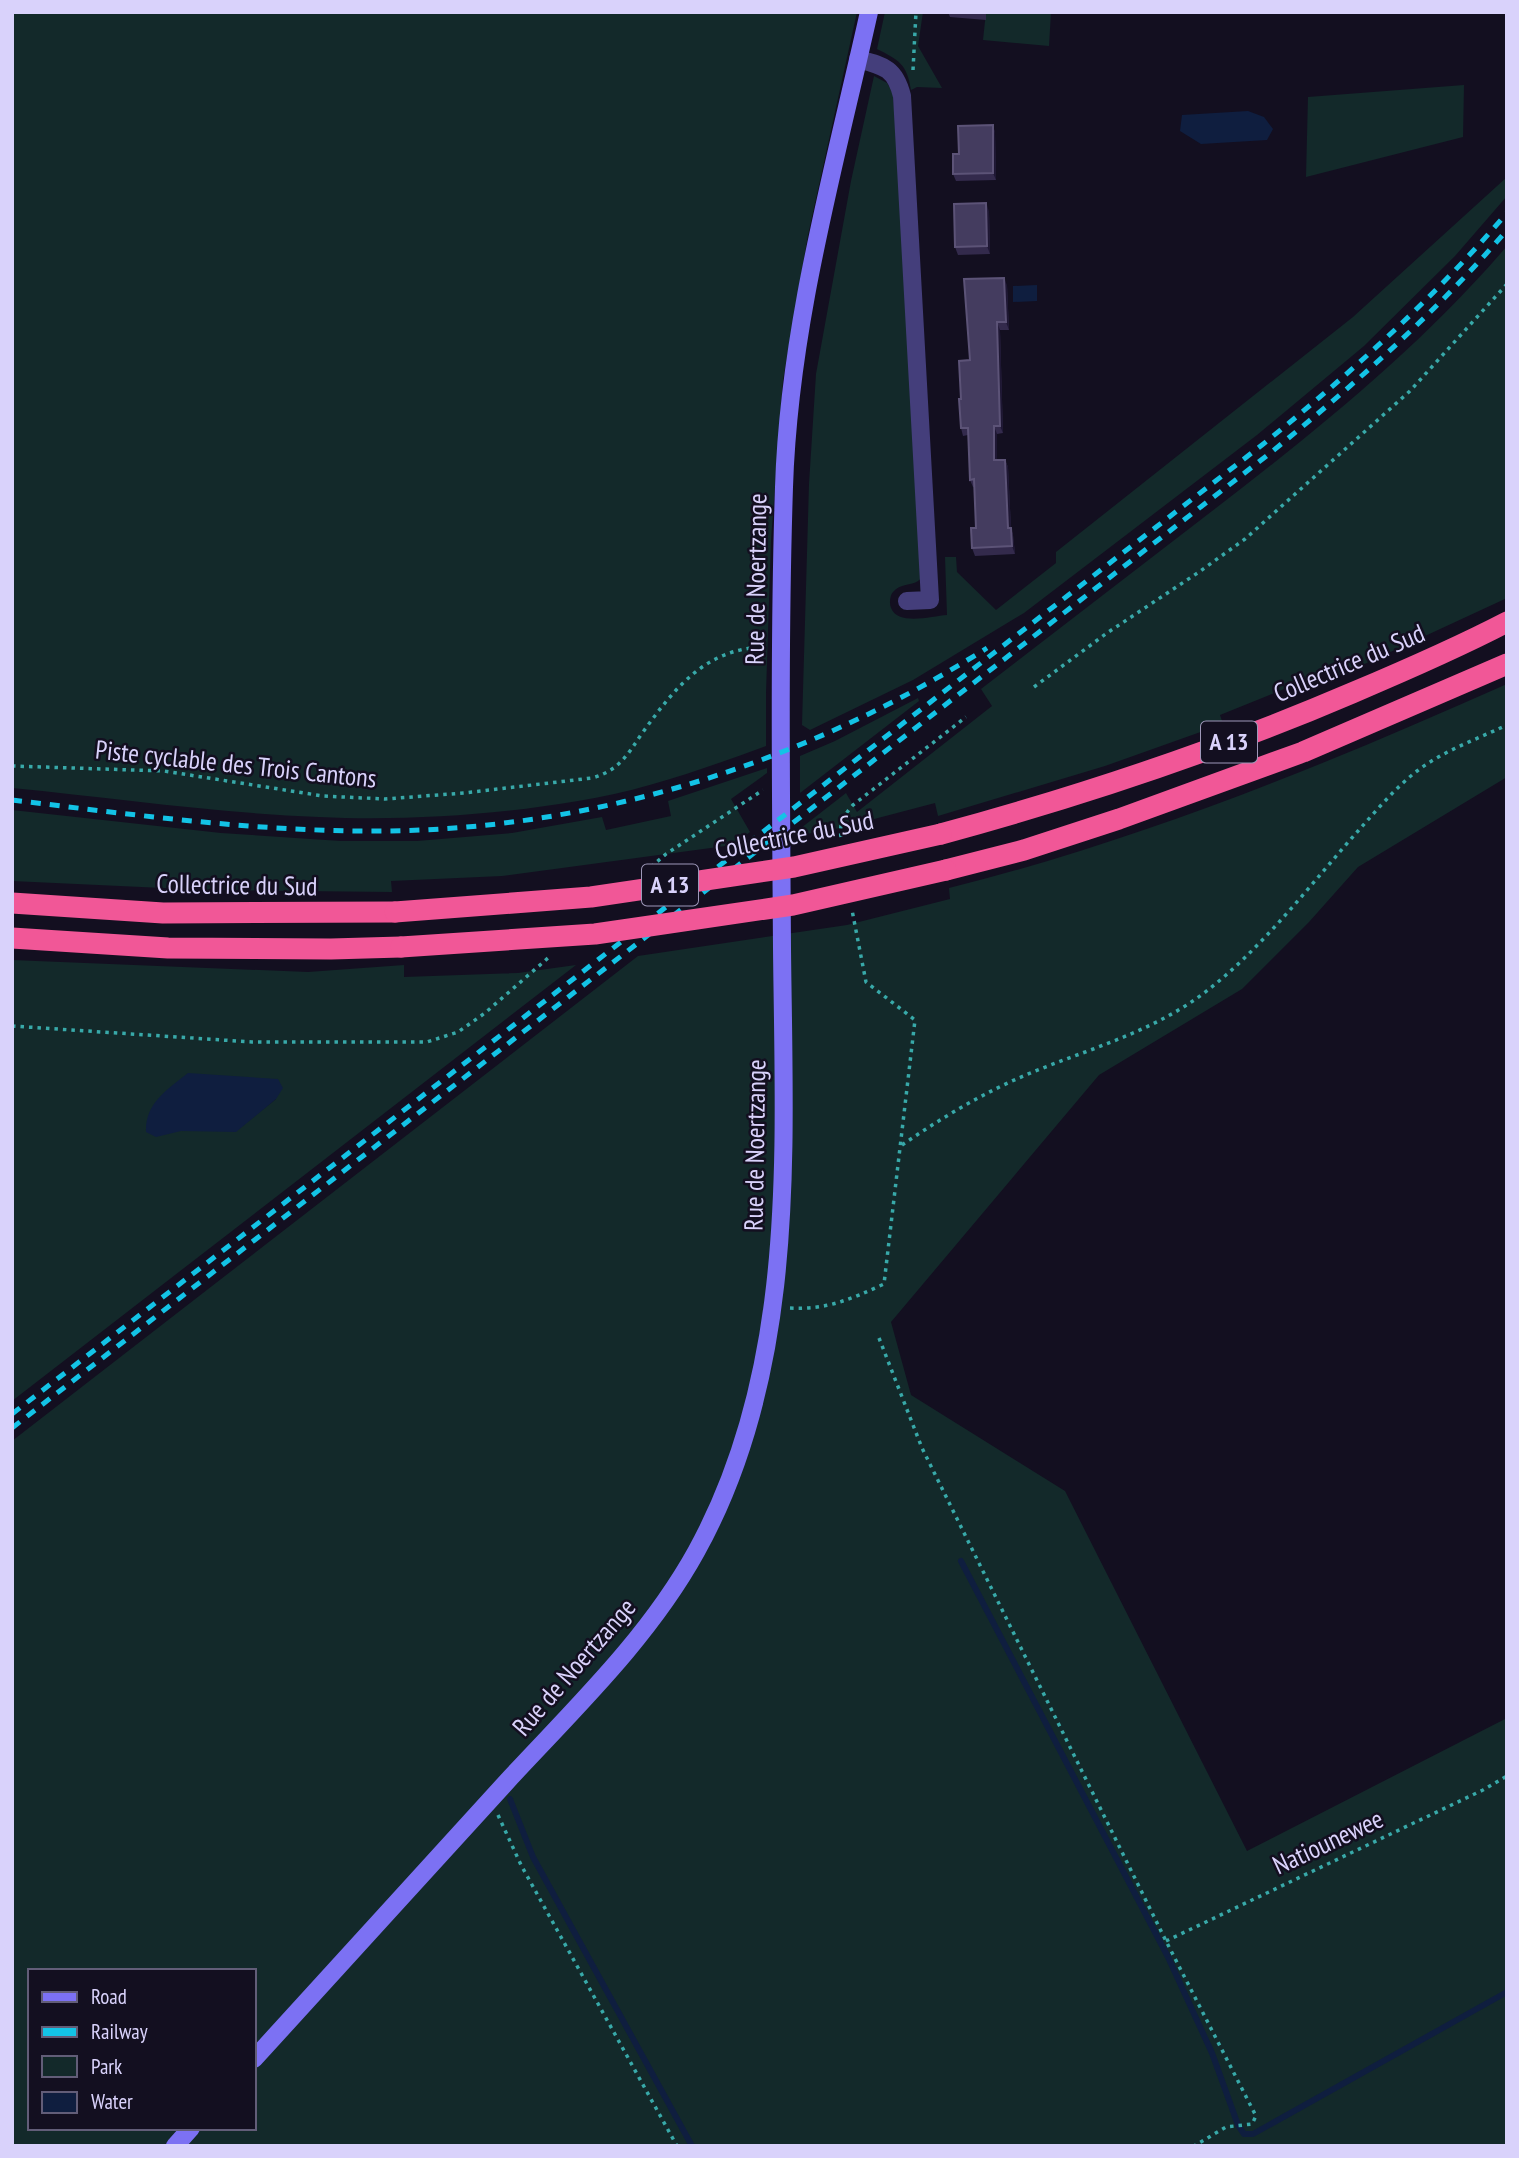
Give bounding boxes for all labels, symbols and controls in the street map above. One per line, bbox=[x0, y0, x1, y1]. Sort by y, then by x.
street label: Rue de Noertzange bbox=[738, 493, 773, 665]
street label: Collectrice du Sud bbox=[1268, 616, 1429, 709]
road number: A 13 bbox=[1201, 722, 1257, 762]
street label: Piste cyclable des Trois Cantons bbox=[94, 732, 378, 795]
street label: Collectrice du Sud bbox=[712, 803, 876, 866]
road number: A 13 bbox=[642, 864, 698, 906]
street label: Collectrice du Sud bbox=[156, 867, 318, 902]
street label: Rue de Noertzange bbox=[737, 1059, 772, 1231]
street label: Rue de Noertzange bbox=[505, 1591, 642, 1742]
street label: Natiounewee bbox=[1267, 1802, 1388, 1881]
legend bbox=[28, 1969, 256, 2130]
text: Road bbox=[91, 1983, 127, 2010]
text: Railway bbox=[91, 2018, 148, 2045]
text: Park bbox=[91, 2053, 122, 2080]
text: Water bbox=[91, 2088, 133, 2115]

